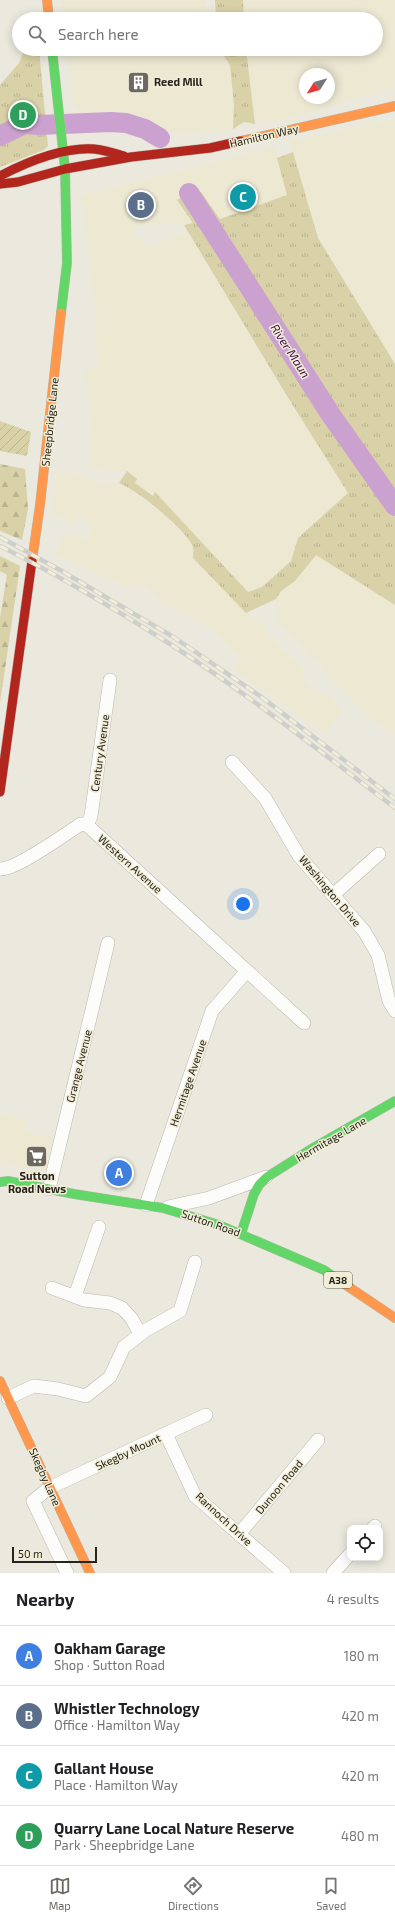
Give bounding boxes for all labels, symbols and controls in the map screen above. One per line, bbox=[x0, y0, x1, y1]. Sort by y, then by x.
search box bbox=[12, 12, 383, 56]
icon: search bbox=[26, 23, 48, 45]
text: Search here bbox=[58, 25, 139, 43]
north arrow bbox=[299, 68, 335, 104]
building icon: Reed Mill bbox=[125, 69, 151, 95]
place label: Reed Mill bbox=[154, 75, 203, 88]
pin: D bbox=[10, 100, 36, 130]
street label: Hamilton Way bbox=[228, 121, 300, 150]
pin: C bbox=[230, 182, 256, 212]
pin: B bbox=[128, 190, 154, 220]
water label: River Maun bbox=[268, 321, 313, 380]
street label: Sheepbridge Lane bbox=[38, 377, 61, 467]
street label: Century Avenue bbox=[88, 713, 111, 792]
street label: Western Avenue bbox=[96, 831, 165, 896]
street label: Washington Drive bbox=[297, 852, 364, 929]
your location bbox=[233, 894, 253, 914]
street label: Grange Avenue bbox=[63, 1028, 94, 1104]
street label: Hermitage Avenue bbox=[167, 1037, 209, 1128]
street label: Hermitage Lane bbox=[293, 1113, 368, 1164]
supermarket icon: Sutton Road News bbox=[24, 1143, 50, 1169]
pin: A bbox=[106, 1158, 132, 1188]
place label: Sutton Road News bbox=[8, 1169, 66, 1195]
street label: Sutton Road bbox=[180, 1206, 242, 1239]
road number: A38 bbox=[324, 1272, 352, 1288]
street label: Skegby Mount bbox=[93, 1431, 163, 1472]
street label: Skegby Lane bbox=[27, 1446, 64, 1508]
street label: Dunoon Road bbox=[252, 1457, 305, 1516]
street label: Rannoch Drive bbox=[193, 1489, 255, 1548]
map controls bbox=[347, 1525, 383, 1561]
button: locate bbox=[347, 1525, 383, 1561]
scale bar bbox=[12, 1545, 97, 1564]
text: 50 m bbox=[18, 1547, 43, 1560]
text: Nearby bbox=[16, 1589, 74, 1609]
text: 4 results bbox=[327, 1591, 379, 1607]
text: Oakham Garage bbox=[54, 1639, 166, 1657]
text: A bbox=[25, 1648, 33, 1664]
text: 180 m bbox=[344, 1648, 379, 1664]
text: Shop · Sutton Road bbox=[54, 1657, 165, 1673]
text: Whistler Technology bbox=[54, 1699, 200, 1717]
text: B bbox=[25, 1708, 33, 1724]
text: 420 m bbox=[342, 1708, 379, 1724]
text: Office · Hamilton Way bbox=[54, 1717, 180, 1733]
text: Gallant House bbox=[54, 1759, 154, 1777]
text: C bbox=[25, 1768, 33, 1784]
text: 420 m bbox=[342, 1768, 379, 1784]
text: Place · Hamilton Way bbox=[54, 1777, 178, 1793]
text: Quarry Lane Local Nature Reserve bbox=[54, 1819, 294, 1837]
text: D bbox=[25, 1828, 33, 1844]
text: 480 m bbox=[341, 1828, 379, 1844]
text: Park · Sheepbridge Lane bbox=[54, 1837, 194, 1853]
tab: Map bbox=[49, 1875, 71, 1912]
tab: Directions bbox=[168, 1875, 219, 1912]
tab: Saved bbox=[316, 1875, 346, 1912]

